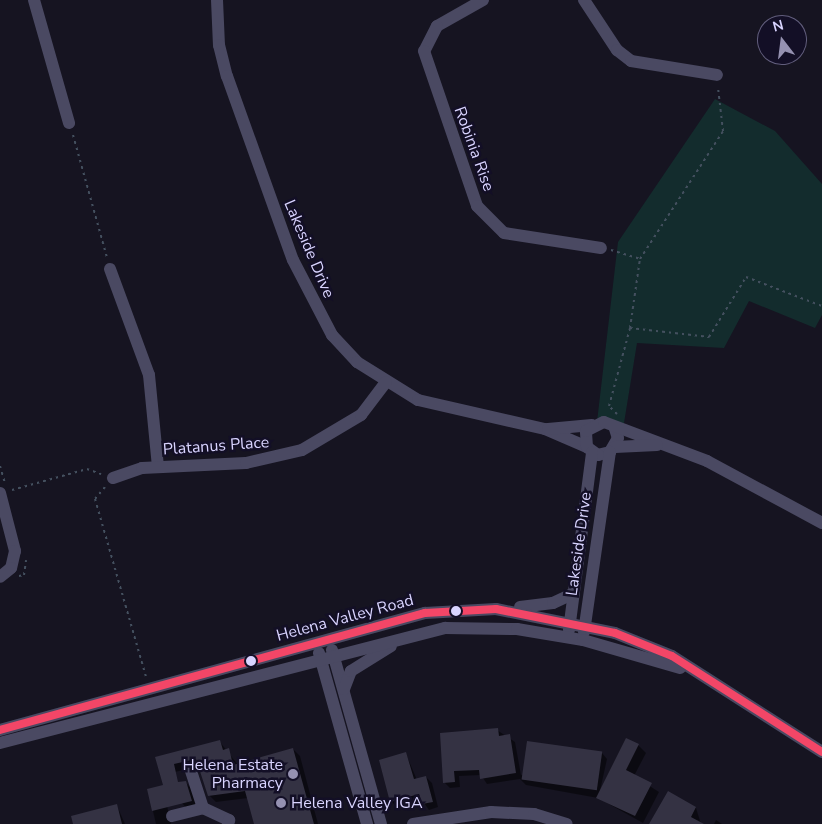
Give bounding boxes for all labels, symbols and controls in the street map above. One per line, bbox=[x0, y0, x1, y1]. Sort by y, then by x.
north arrow bbox=[757, 15, 807, 65]
text: N bbox=[771, 15, 786, 37]
street label: Robinia Rise bbox=[450, 104, 498, 194]
street label: Lakeside Drive bbox=[280, 197, 338, 301]
street label: Platanus Place bbox=[162, 433, 270, 459]
street label: Lakeside Drive bbox=[562, 491, 596, 597]
street label: Helena Valley Road bbox=[274, 590, 416, 646]
unlabelled marker bbox=[451, 606, 461, 616]
unlabelled marker bbox=[246, 656, 256, 666]
place label: Helena Estate Pharmacy bbox=[183, 755, 283, 793]
marker: Helena Estate Pharmacy bbox=[287, 768, 299, 780]
place label: Helena Valley IGA bbox=[291, 793, 423, 813]
marker: Helena Valley IGA bbox=[275, 797, 287, 809]

